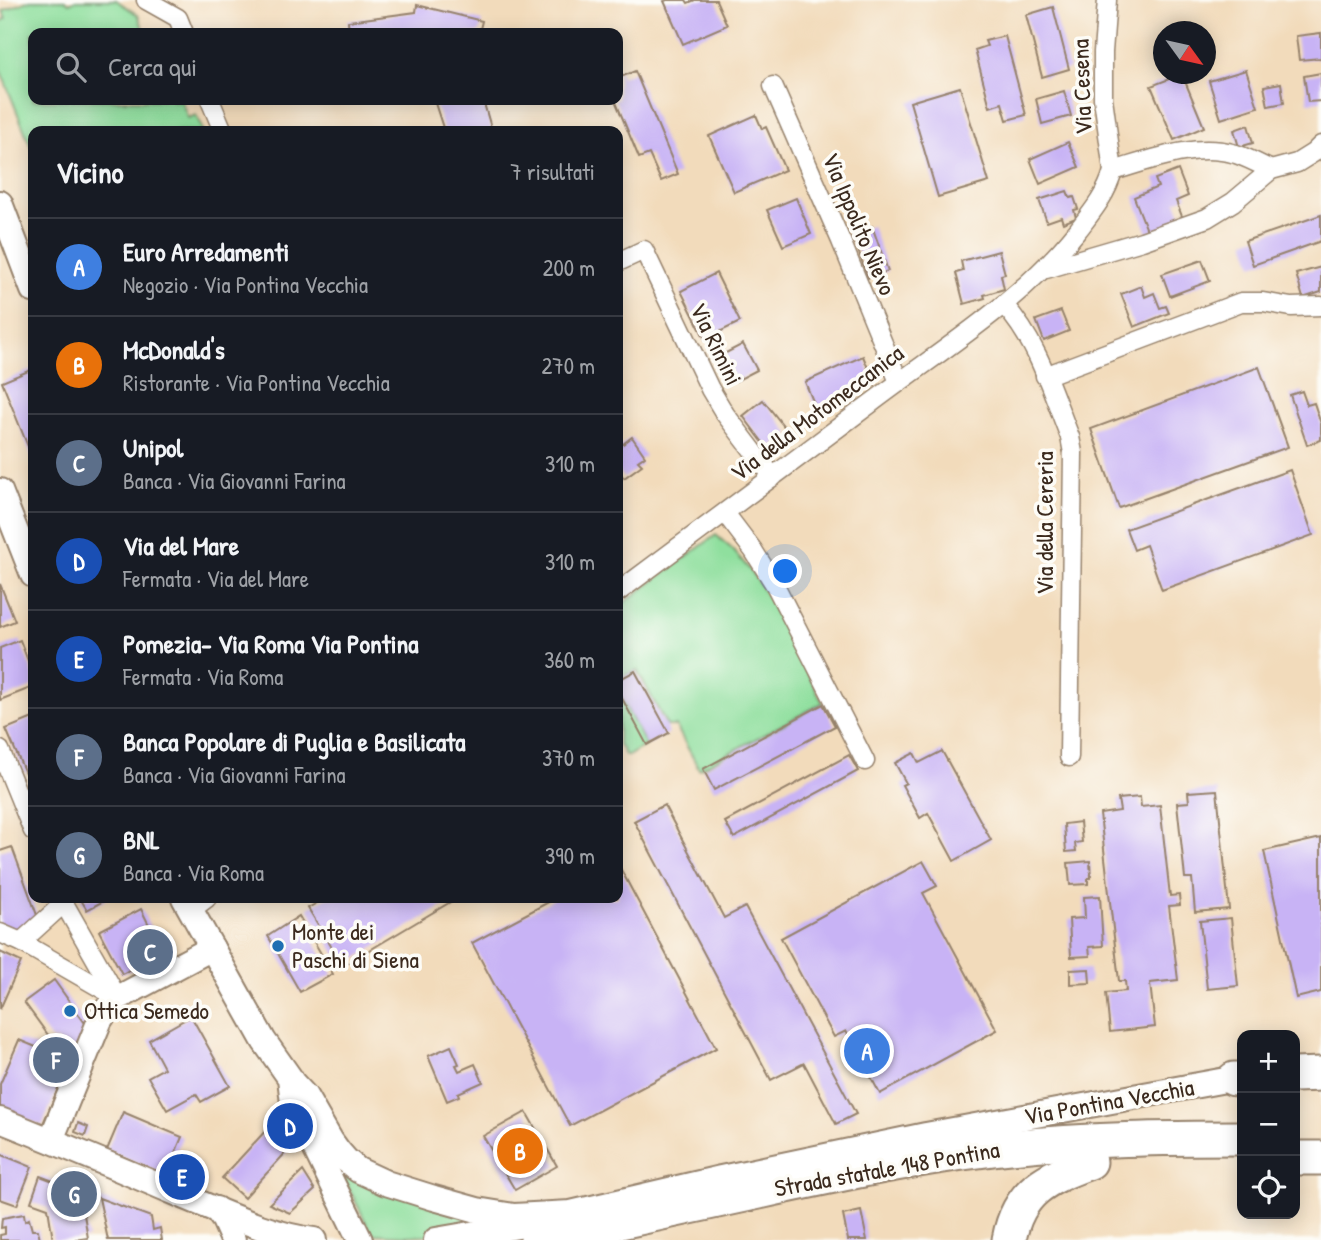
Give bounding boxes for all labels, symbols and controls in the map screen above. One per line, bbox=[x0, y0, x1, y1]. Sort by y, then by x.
north arrow bbox=[1153, 21, 1216, 84]
search box bbox=[28, 28, 623, 105]
street label: Via Cesena bbox=[1063, 39, 1099, 135]
icon: search bbox=[52, 48, 90, 86]
text: Cerca qui bbox=[108, 49, 197, 84]
street label: Via Ippolito Nievo bbox=[816, 147, 904, 300]
text: Vicino bbox=[56, 152, 124, 192]
text: 7 risultati bbox=[510, 156, 595, 187]
text: Euro Arredamenti bbox=[123, 234, 289, 269]
text: A bbox=[73, 252, 85, 283]
text: 200 m bbox=[543, 252, 595, 283]
text: Negozio · Via Pontina Vecchia bbox=[123, 269, 368, 300]
street label: Via Rimini bbox=[683, 297, 751, 390]
text: McDonald's bbox=[123, 332, 225, 367]
street label: Via della Motomeccanica bbox=[723, 337, 909, 488]
text: B bbox=[73, 350, 85, 381]
text: 270 m bbox=[542, 350, 595, 381]
text: Ristorante · Via Pontina Vecchia bbox=[123, 367, 390, 398]
text: Unipol bbox=[123, 430, 183, 465]
text: C bbox=[73, 448, 85, 479]
text: 310 m bbox=[545, 448, 595, 479]
street label: Via della Cereria bbox=[1028, 451, 1060, 595]
text: Banca · Via Giovanni Farina bbox=[123, 465, 346, 496]
text: Via del Mare bbox=[123, 528, 239, 563]
text: D bbox=[74, 546, 84, 577]
text: 310 m bbox=[545, 546, 595, 577]
your location bbox=[768, 554, 802, 588]
text: Fermata · Via del Mare bbox=[123, 563, 309, 594]
text: Pomezia- Via Roma Via Pontina bbox=[123, 626, 418, 661]
text: E bbox=[74, 644, 84, 675]
text: 360 m bbox=[544, 644, 595, 675]
text: Fermata · Via Roma bbox=[123, 661, 283, 692]
text: Banca Popolare di Puglia e Basilicata bbox=[123, 724, 465, 759]
text: F bbox=[75, 742, 83, 773]
text: 370 m bbox=[542, 742, 595, 773]
text: Banca · Via Giovanni Farina bbox=[123, 759, 346, 790]
text: BNL bbox=[123, 822, 160, 857]
text: G bbox=[73, 840, 85, 871]
text: 390 m bbox=[545, 840, 595, 871]
text: Banca · Via Roma bbox=[123, 857, 264, 888]
place label: Monte dei Paschi di Siena bbox=[292, 915, 419, 975]
pin: C bbox=[127, 926, 173, 978]
marker: Monte dei Paschi di Siena bbox=[270, 938, 286, 954]
place label: Ottica Semedo bbox=[84, 994, 209, 1026]
marker: Ottica Semedo bbox=[62, 1003, 78, 1019]
pin: A bbox=[844, 1025, 890, 1077]
map controls bbox=[1237, 1030, 1300, 1219]
button: + bbox=[1237, 1030, 1300, 1093]
pin: F bbox=[33, 1034, 79, 1086]
street label: Via Pontina Vecchia bbox=[1021, 1070, 1196, 1132]
button: − bbox=[1237, 1093, 1300, 1156]
pin: D bbox=[267, 1100, 313, 1152]
pin: B bbox=[497, 1125, 543, 1177]
street label: Strada statale 148 Pontina bbox=[772, 1132, 1002, 1204]
pin: E bbox=[159, 1151, 205, 1203]
button: locate bbox=[1237, 1156, 1300, 1219]
pin: G bbox=[51, 1168, 97, 1220]

